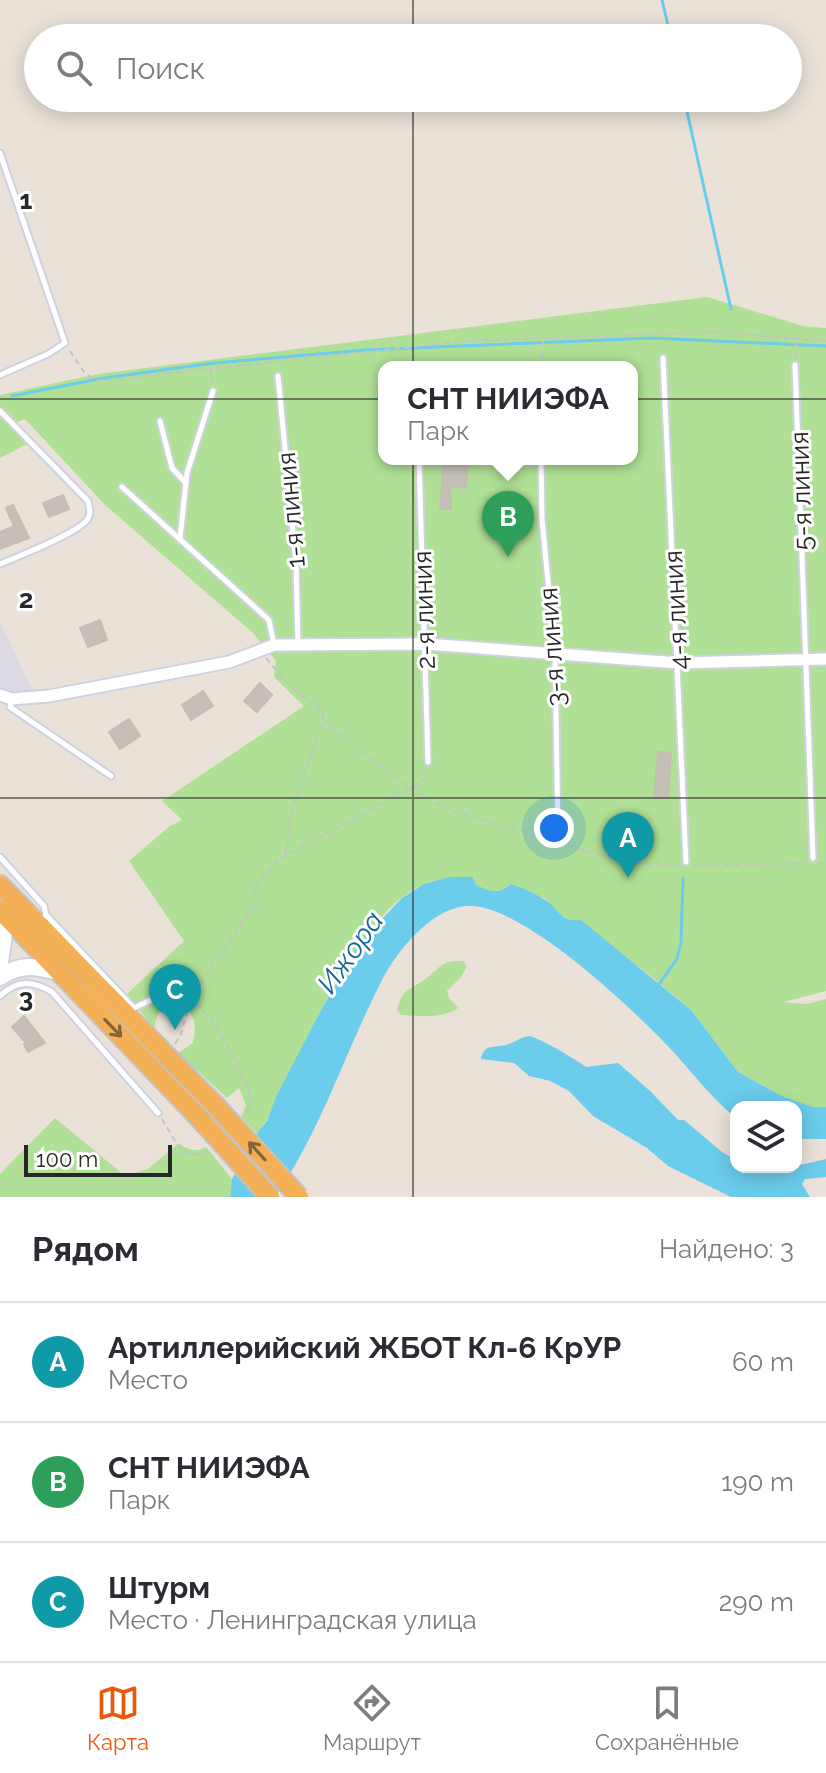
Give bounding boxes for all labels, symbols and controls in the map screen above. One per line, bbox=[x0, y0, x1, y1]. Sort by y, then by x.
search box bbox=[24, 24, 802, 112]
icon: search bbox=[52, 46, 96, 90]
text: Поиск bbox=[116, 51, 205, 86]
text: 1 bbox=[20, 185, 33, 215]
popup bbox=[378, 361, 638, 465]
text: СНТ НИИЭФА bbox=[407, 381, 609, 416]
text: Парк bbox=[407, 416, 469, 446]
street label: 5-я линия bbox=[784, 431, 818, 551]
street label: 1-я линия bbox=[271, 451, 311, 569]
pin: B bbox=[482, 491, 534, 557]
street label: 2-я линия bbox=[407, 550, 441, 670]
street label: 4-я линия bbox=[658, 550, 694, 670]
text: 2 bbox=[19, 584, 33, 614]
street label: 3-я линия bbox=[533, 586, 571, 708]
your location bbox=[534, 808, 574, 848]
pin: A bbox=[602, 812, 654, 878]
water label: Ижора bbox=[310, 905, 390, 999]
pin: C bbox=[149, 964, 201, 1030]
text: 3 bbox=[19, 983, 33, 1013]
one-way arrow bbox=[103, 1018, 122, 1037]
map controls bbox=[730, 1101, 802, 1173]
button: layers bbox=[730, 1101, 802, 1173]
scale bar bbox=[24, 1141, 172, 1177]
one-way arrow bbox=[248, 1141, 267, 1161]
text: 100 m bbox=[36, 1146, 98, 1172]
text: Рядом bbox=[32, 1229, 139, 1269]
text: Найдено: 3 bbox=[659, 1234, 794, 1264]
text: Артиллерийский ЖБОТ Кл-6 КрУР bbox=[108, 1330, 621, 1365]
text: A bbox=[49, 1347, 67, 1377]
text: 60 m bbox=[732, 1347, 794, 1377]
text: Место bbox=[108, 1365, 188, 1395]
text: СНТ НИИЭФА bbox=[108, 1450, 310, 1485]
text: B bbox=[49, 1467, 67, 1497]
text: 190 m bbox=[721, 1467, 794, 1497]
text: Парк bbox=[108, 1485, 170, 1515]
text: Штурм bbox=[108, 1570, 210, 1605]
text: C bbox=[49, 1587, 67, 1617]
text: 290 m bbox=[719, 1587, 794, 1617]
text: Место · Ленинградская улица bbox=[108, 1605, 477, 1635]
tab: Карта bbox=[87, 1681, 149, 1755]
tab: Маршрут bbox=[323, 1681, 421, 1755]
tab: Сохранённые bbox=[595, 1681, 739, 1755]

